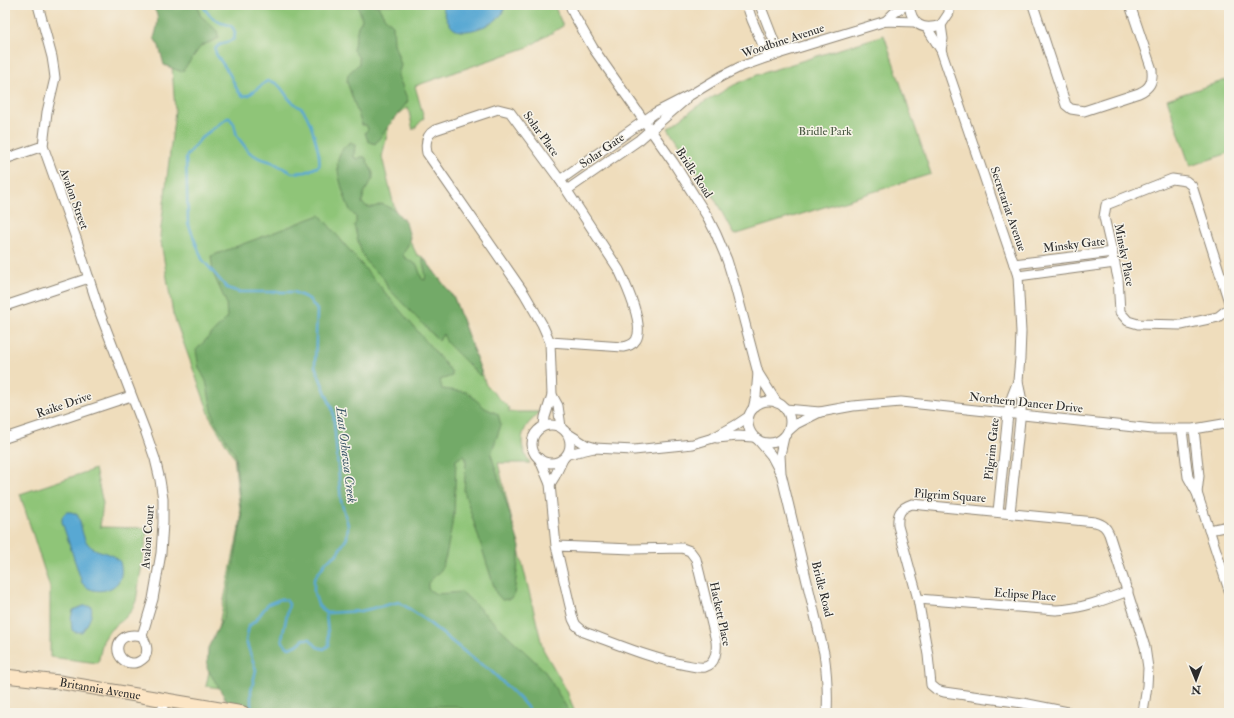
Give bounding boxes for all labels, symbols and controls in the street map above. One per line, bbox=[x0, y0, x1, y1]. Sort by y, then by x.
street label: Woodbine Avenue bbox=[739, 21, 826, 62]
street label: Solar Place bbox=[520, 108, 562, 160]
park label: Bridle Park bbox=[798, 124, 852, 139]
street label: Solar Gate bbox=[577, 130, 627, 172]
street label: Bridle Road bbox=[672, 145, 716, 201]
street label: Secretariat Avenue bbox=[986, 165, 1030, 253]
street label: Avalon Street bbox=[56, 166, 92, 232]
street label: Minsky Place bbox=[1111, 222, 1137, 288]
street label: Minsky Gate bbox=[1042, 234, 1106, 256]
street label: Raike Drive bbox=[34, 389, 94, 421]
street label: Northern Dancer Drive bbox=[968, 390, 1084, 416]
water label: East Oshawa Creek bbox=[332, 405, 360, 504]
street label: Pilgrim Gate bbox=[981, 417, 1003, 481]
street label: Pilgrim Square bbox=[913, 486, 987, 506]
street label: Avalon Court bbox=[138, 504, 158, 570]
street label: Bridle Road bbox=[808, 560, 836, 619]
street label: Hackett Place bbox=[706, 580, 734, 648]
street label: Eclipse Place bbox=[993, 585, 1057, 605]
north arrow bbox=[1176, 660, 1216, 700]
street label: Britannia Avenue bbox=[58, 675, 142, 703]
text: N bbox=[1190, 683, 1202, 696]

